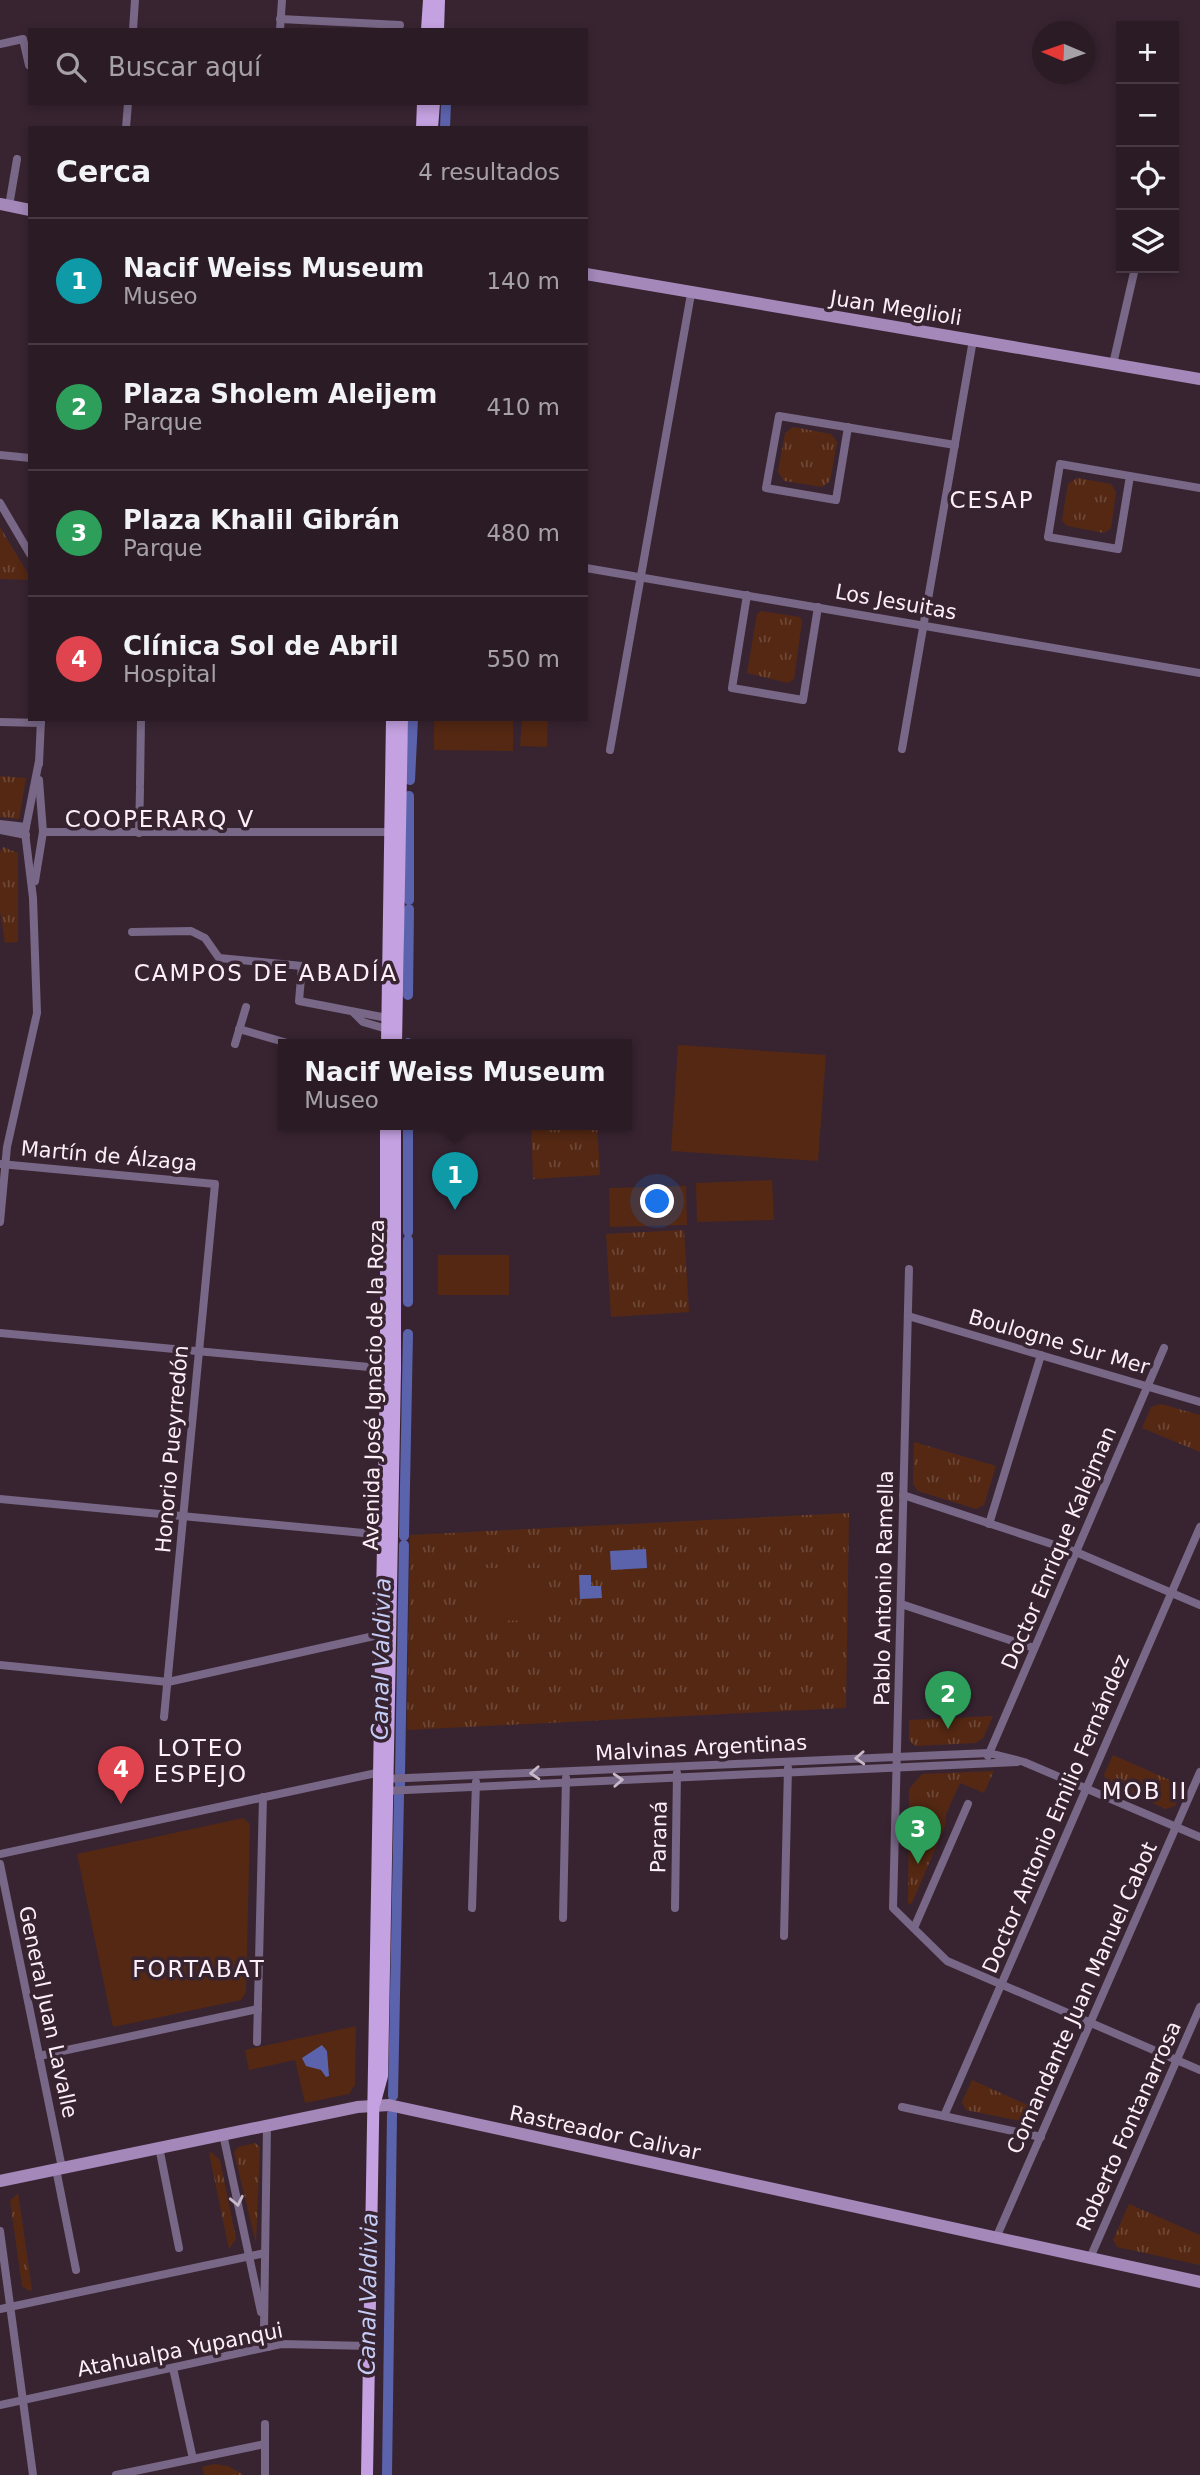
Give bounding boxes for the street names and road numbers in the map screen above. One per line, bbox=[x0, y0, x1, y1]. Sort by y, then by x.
street label: Juan Meglioli bbox=[827, 285, 964, 330]
street label: Los Jesuitas bbox=[833, 579, 959, 625]
street label: Martín de Álzaga bbox=[20, 1135, 198, 1176]
street label: Avenida José Ignacio de la Roza bbox=[359, 1219, 389, 1551]
street label: Boulogne Sur Mer bbox=[966, 1305, 1153, 1379]
street label: Honorio Pueyrredón bbox=[151, 1344, 193, 1554]
street label: Doctor Enrique Kalejman bbox=[997, 1423, 1121, 1673]
street label: Pablo Antonio Ramella bbox=[870, 1470, 898, 1706]
street label: Doctor Antonio Emilio Fernández bbox=[978, 1651, 1134, 1977]
street label: Malvinas Argentinas bbox=[594, 1730, 808, 1766]
street label: Paraná bbox=[646, 1801, 672, 1873]
street label: Comandante Juan Manuel Cabot bbox=[1002, 1838, 1162, 2158]
street label: General Juan Lavalle bbox=[14, 1904, 82, 2120]
street label: Roberto Fontanarrosa bbox=[1072, 2017, 1186, 2235]
street label: Rastreador Calivar bbox=[507, 2101, 703, 2165]
street label: Atahualpa Yupanqui bbox=[75, 2318, 285, 2382]

